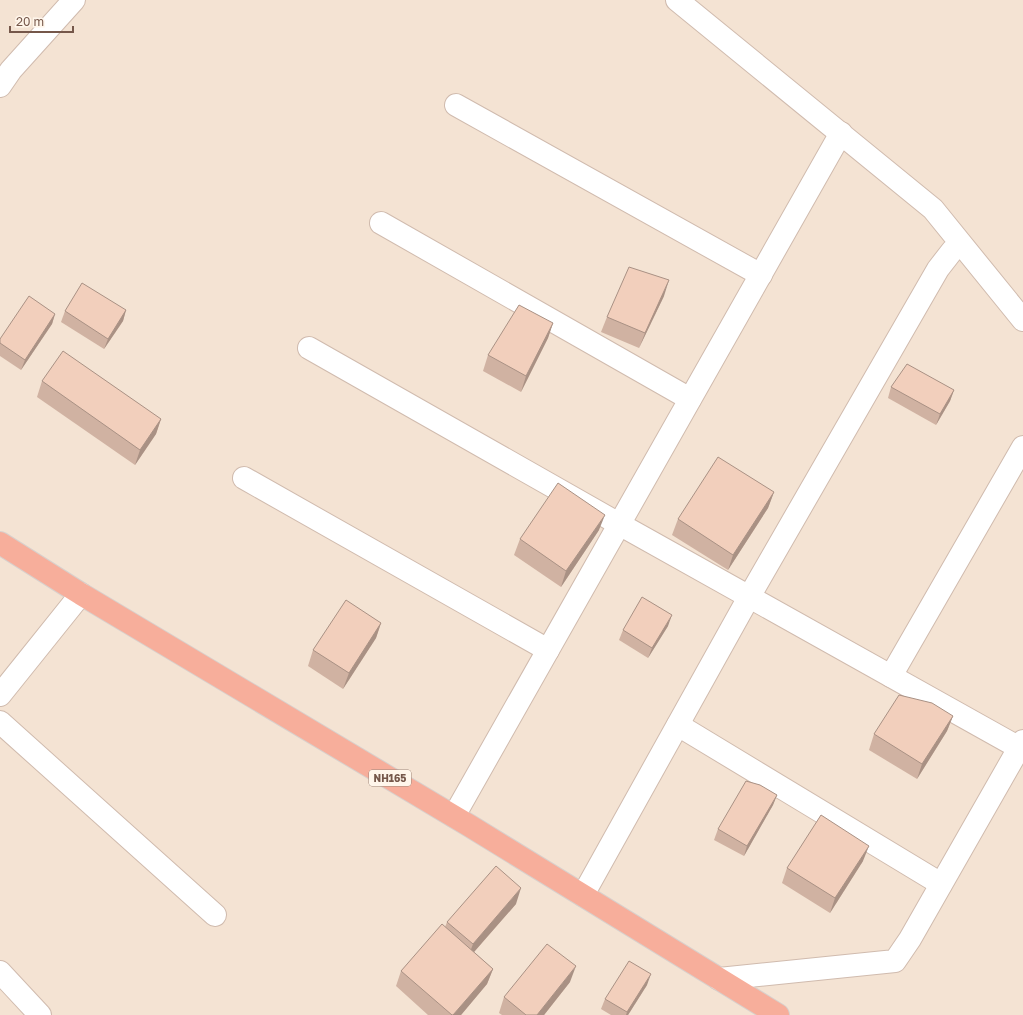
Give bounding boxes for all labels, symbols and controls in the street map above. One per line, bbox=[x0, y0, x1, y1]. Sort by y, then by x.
scale bar bbox=[10, 8, 73, 34]
text: 20 m bbox=[16, 14, 44, 29]
road number: NH165 bbox=[369, 770, 411, 786]

